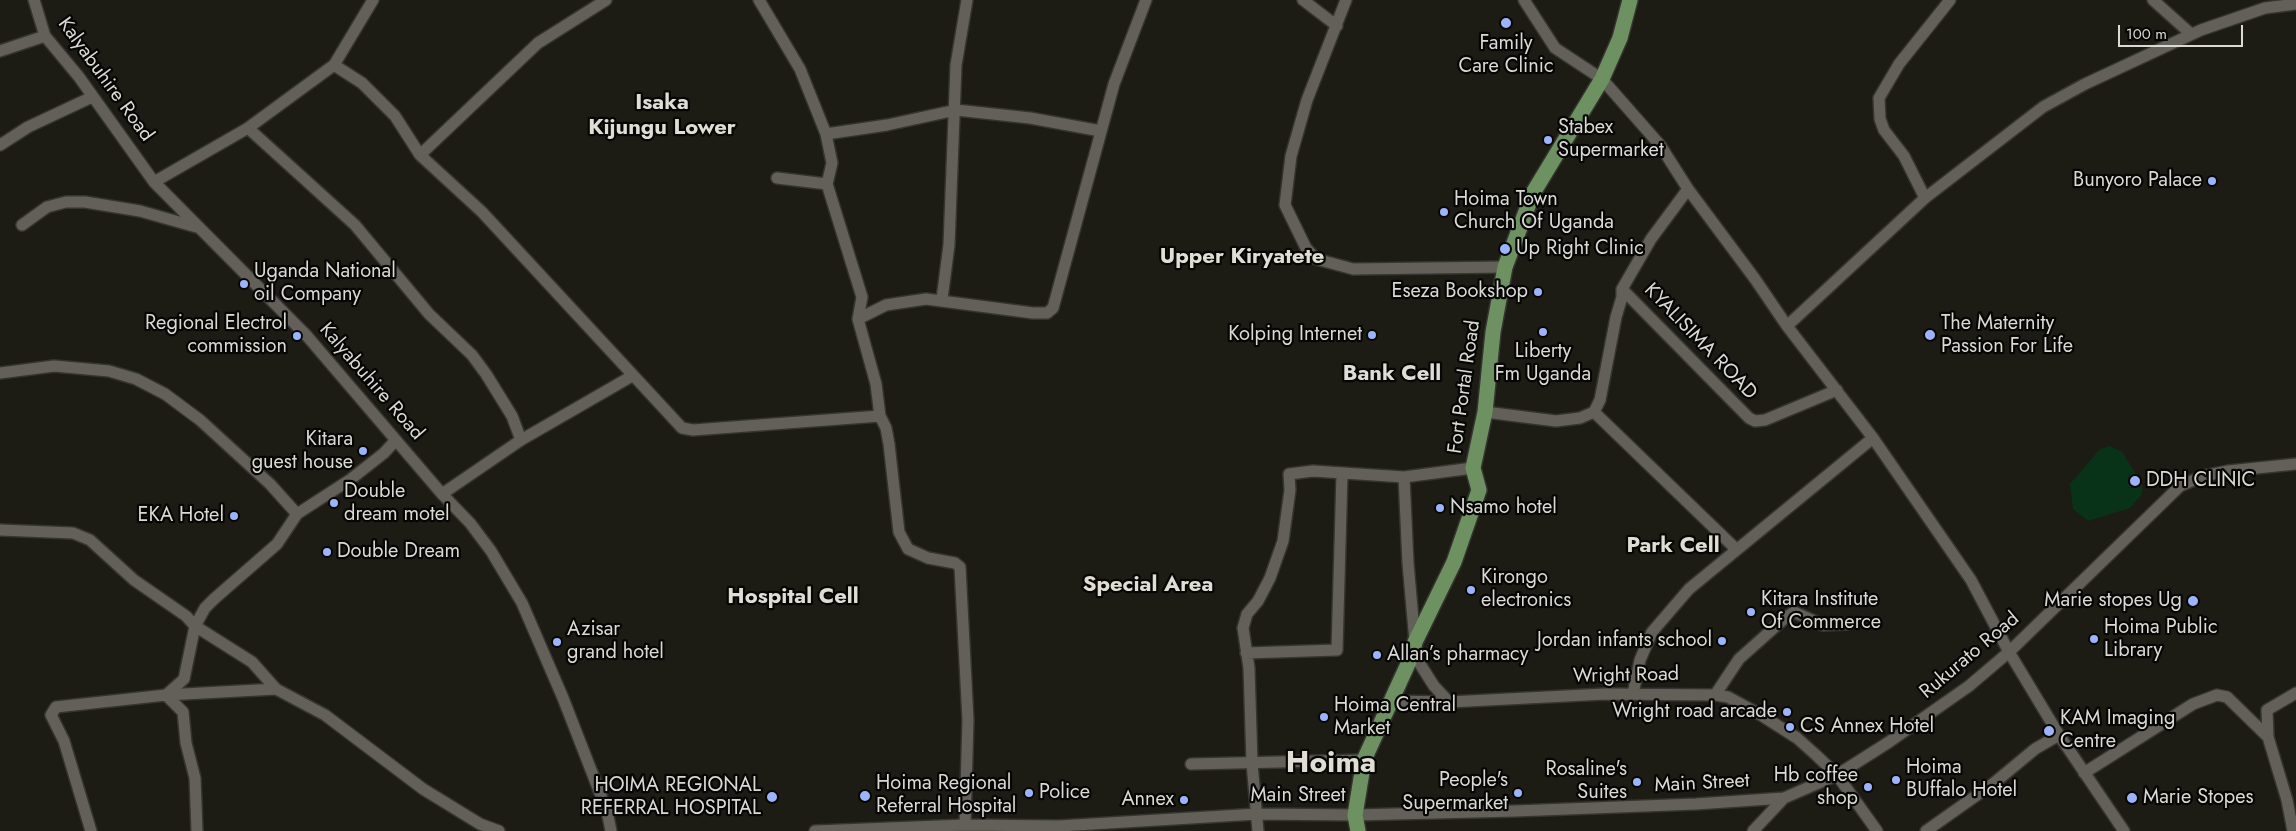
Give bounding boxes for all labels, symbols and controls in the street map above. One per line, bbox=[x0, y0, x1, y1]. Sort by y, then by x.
street label: Kalyabuhire Road bbox=[52, 13, 158, 147]
scale bar bbox=[2121, 15, 2246, 47]
marker: Family Care Clinic bbox=[1499, 16, 1513, 30]
text: 100 m bbox=[2126, 23, 2167, 45]
place label: Family Care Clinic bbox=[1459, 32, 1553, 79]
district label: Isaka Kijungu Lower bbox=[588, 91, 736, 142]
place label: Stabex Supermarket bbox=[1558, 116, 1664, 163]
marker: Stabex Supermarket bbox=[1542, 134, 1554, 146]
place label: Bunyoro Palace bbox=[2073, 169, 2202, 193]
marker: Bunyoro Palace bbox=[2206, 175, 2218, 187]
place label: Hoima Town Church Of Uganda bbox=[1454, 188, 1614, 235]
marker: Hoima Town Church Of Uganda bbox=[1438, 206, 1450, 218]
place label: Up Right Clinic bbox=[1516, 237, 1644, 261]
marker: Up Right Clinic bbox=[1498, 242, 1512, 256]
district label: Upper Kiryatete bbox=[1160, 245, 1324, 271]
place label: Uganda National oil Company bbox=[254, 260, 396, 307]
marker: Uganda National oil Company bbox=[238, 278, 250, 290]
street label: KYALISIMA ROAD bbox=[1638, 279, 1762, 405]
place label: Eseza Bookshop bbox=[1391, 280, 1528, 304]
marker: Eseza Bookshop bbox=[1532, 286, 1544, 298]
place label: Regional Electrol commission bbox=[145, 312, 287, 359]
place label: The Maternity Passion For Life bbox=[1941, 312, 2073, 359]
street label: Kalyabuhire Road bbox=[314, 318, 428, 446]
street label: Fort Portal Road bbox=[1444, 319, 1486, 455]
place label: Kolping Internet bbox=[1228, 323, 1362, 347]
marker: Liberty Fm Uganda bbox=[1537, 326, 1549, 338]
marker: The Maternity Passion For Life bbox=[1923, 328, 1937, 342]
marker: Kolping Internet bbox=[1366, 329, 1378, 341]
marker: Regional Electrol commission bbox=[291, 330, 303, 342]
place label: Liberty Fm Uganda bbox=[1495, 340, 1591, 387]
district label: Bank Cell bbox=[1343, 362, 1441, 388]
place label: Kitara guest house bbox=[252, 428, 353, 475]
marker: Kitara guest house bbox=[357, 445, 369, 457]
place label: DDH CLINIC bbox=[2146, 469, 2255, 493]
marker: DDH CLINIC bbox=[2128, 474, 2142, 488]
place label: Double dream motel bbox=[344, 480, 450, 527]
place label: Nsamo hotel bbox=[1450, 496, 1557, 520]
marker: Double dream motel bbox=[328, 497, 340, 509]
marker: Nsamo hotel bbox=[1434, 502, 1446, 514]
place label: EKA Hotel bbox=[138, 504, 224, 528]
marker: EKA Hotel bbox=[228, 510, 240, 522]
district label: Park Cell bbox=[1626, 534, 1720, 560]
place label: Double Dream bbox=[337, 540, 460, 564]
marker: Double Dream bbox=[321, 546, 333, 558]
place label: Kirongo electronics bbox=[1481, 566, 1571, 613]
district label: Special Area bbox=[1083, 573, 1213, 599]
marker: Kirongo electronics bbox=[1465, 584, 1477, 596]
district label: Hospital Cell bbox=[727, 585, 859, 611]
place label: Kitara Institute Of Commerce bbox=[1761, 588, 1881, 635]
place label: Marie stopes Ug bbox=[2044, 589, 2182, 613]
marker: Marie stopes Ug bbox=[2186, 594, 2200, 608]
marker: Kitara Institute Of Commerce bbox=[1745, 606, 1757, 618]
street label: Rukurato Road bbox=[1916, 608, 2024, 704]
place label: Hoima Public Library bbox=[2104, 616, 2217, 663]
place label: Azisar grand hotel bbox=[567, 618, 664, 665]
place label: Jordan infants school bbox=[1537, 629, 1712, 653]
marker: Hoima Public Library bbox=[2088, 633, 2100, 645]
marker: Jordan infants school bbox=[1716, 635, 1728, 647]
marker: Azisar grand hotel bbox=[551, 636, 563, 648]
place label: Allan’s pharmacy bbox=[1387, 643, 1528, 667]
marker: Allan’s pharmacy bbox=[1371, 649, 1383, 661]
street label: Wright Road bbox=[1573, 663, 1679, 689]
place label: Hoima Central Market bbox=[1334, 694, 1456, 741]
place label: Wright road arcade bbox=[1612, 700, 1777, 724]
marker: Wright road arcade bbox=[1781, 706, 1793, 718]
place label: KAM Imaging Centre bbox=[2060, 707, 2175, 754]
marker: Hoima Central Market bbox=[1318, 711, 1330, 723]
place label: CS Annex Hotel bbox=[1800, 715, 1934, 739]
marker: CS Annex Hotel bbox=[1784, 721, 1796, 733]
marker: KAM Imaging Centre bbox=[2042, 724, 2056, 738]
district label: Hoima bbox=[1286, 747, 1376, 783]
place label: Hoima BUffalo Hotel bbox=[1906, 756, 2017, 803]
place label: Rosaline's Suites bbox=[1545, 758, 1627, 805]
place label: Hb coffee shop bbox=[1774, 764, 1858, 811]
place label: People's Supermarket bbox=[1402, 769, 1508, 816]
street label: Main Street bbox=[1654, 770, 1750, 798]
place label: Hoima Regional Referral Hospital bbox=[876, 772, 1016, 819]
place label: HOIMA REGIONAL REFERRAL HOSPITAL bbox=[581, 774, 761, 821]
marker: Hoima BUffalo Hotel bbox=[1890, 774, 1902, 786]
marker: Rosaline's Suites bbox=[1631, 776, 1643, 788]
place label: Police bbox=[1039, 781, 1090, 805]
marker: Hb coffee shop bbox=[1862, 781, 1874, 793]
street label: Main Street bbox=[1250, 784, 1346, 808]
place label: Marie Stopes bbox=[2143, 786, 2254, 810]
marker: Police bbox=[1023, 787, 1035, 799]
marker: People's Supermarket bbox=[1512, 787, 1524, 799]
place label: Annex bbox=[1121, 788, 1174, 812]
marker: Hoima Regional Referral Hospital bbox=[858, 789, 872, 803]
marker: HOIMA REGIONAL REFERRAL HOSPITAL bbox=[765, 790, 779, 804]
marker: Marie Stopes bbox=[2125, 791, 2139, 805]
marker: Annex bbox=[1178, 794, 1190, 806]

